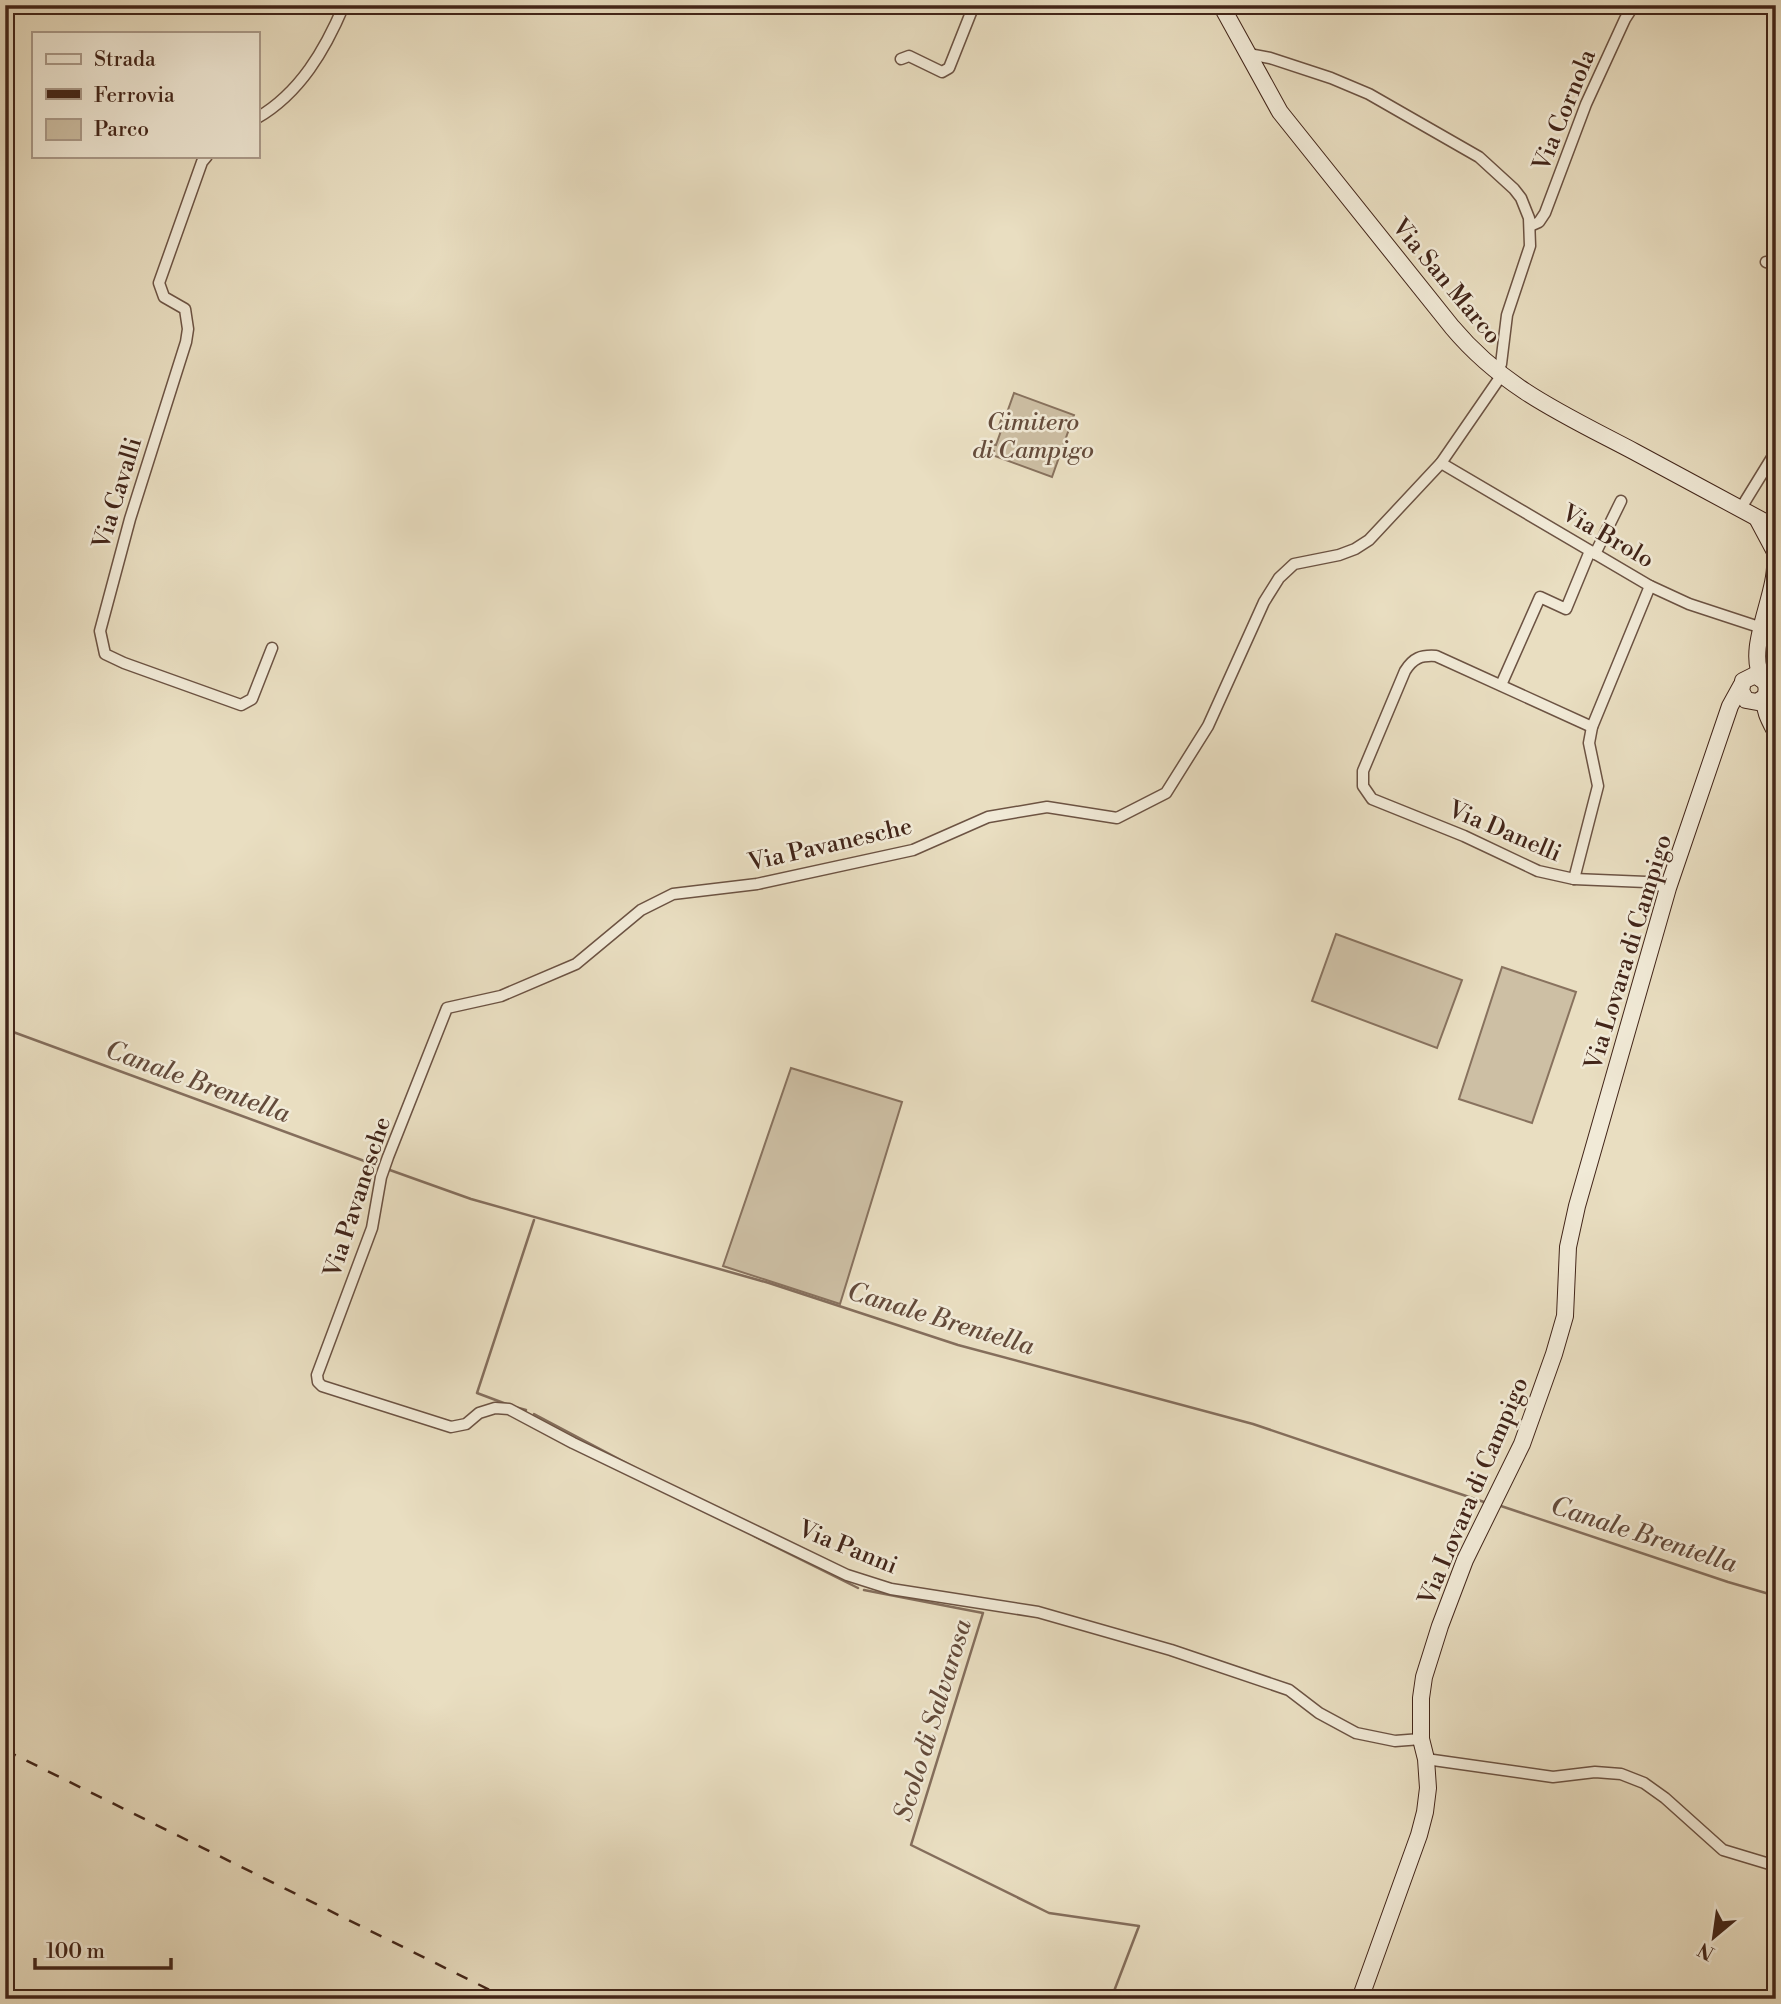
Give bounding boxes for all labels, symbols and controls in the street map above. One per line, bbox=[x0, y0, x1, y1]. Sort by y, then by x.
legend bbox=[32, 32, 259, 158]
street label: Via Cornola bbox=[1527, 44, 1603, 177]
text: Strada bbox=[94, 47, 156, 73]
text: Ferrovia bbox=[94, 83, 175, 109]
text: Parco bbox=[94, 117, 149, 143]
street label: Via San Marco bbox=[1384, 212, 1508, 351]
park label: Cimitero di Campigo bbox=[972, 408, 1094, 466]
street label: Via Cavalli bbox=[86, 434, 149, 554]
street label: Via Brolo bbox=[1555, 498, 1659, 575]
street label: Via Danelli bbox=[1443, 794, 1566, 869]
street label: Via Pavanesche bbox=[744, 812, 915, 879]
street label: Via Lovara di Campigo bbox=[1579, 831, 1679, 1075]
water label: Canale Brentella bbox=[101, 1034, 295, 1130]
street label: Via Pavanesche bbox=[318, 1113, 398, 1282]
water label: Canale Brentella bbox=[843, 1275, 1039, 1363]
street label: Via Lovara di Campigo bbox=[1412, 1373, 1536, 1611]
water label: Canale Brentella bbox=[1547, 1490, 1741, 1580]
street label: Via Panni bbox=[793, 1514, 902, 1581]
water label: Scolo di Salvarosa bbox=[887, 1615, 979, 1825]
north arrow bbox=[1680, 1902, 1750, 1972]
scale bar bbox=[35, 1927, 172, 1971]
text: N bbox=[1694, 1937, 1719, 1965]
text: 100 m bbox=[46, 1939, 105, 1965]

